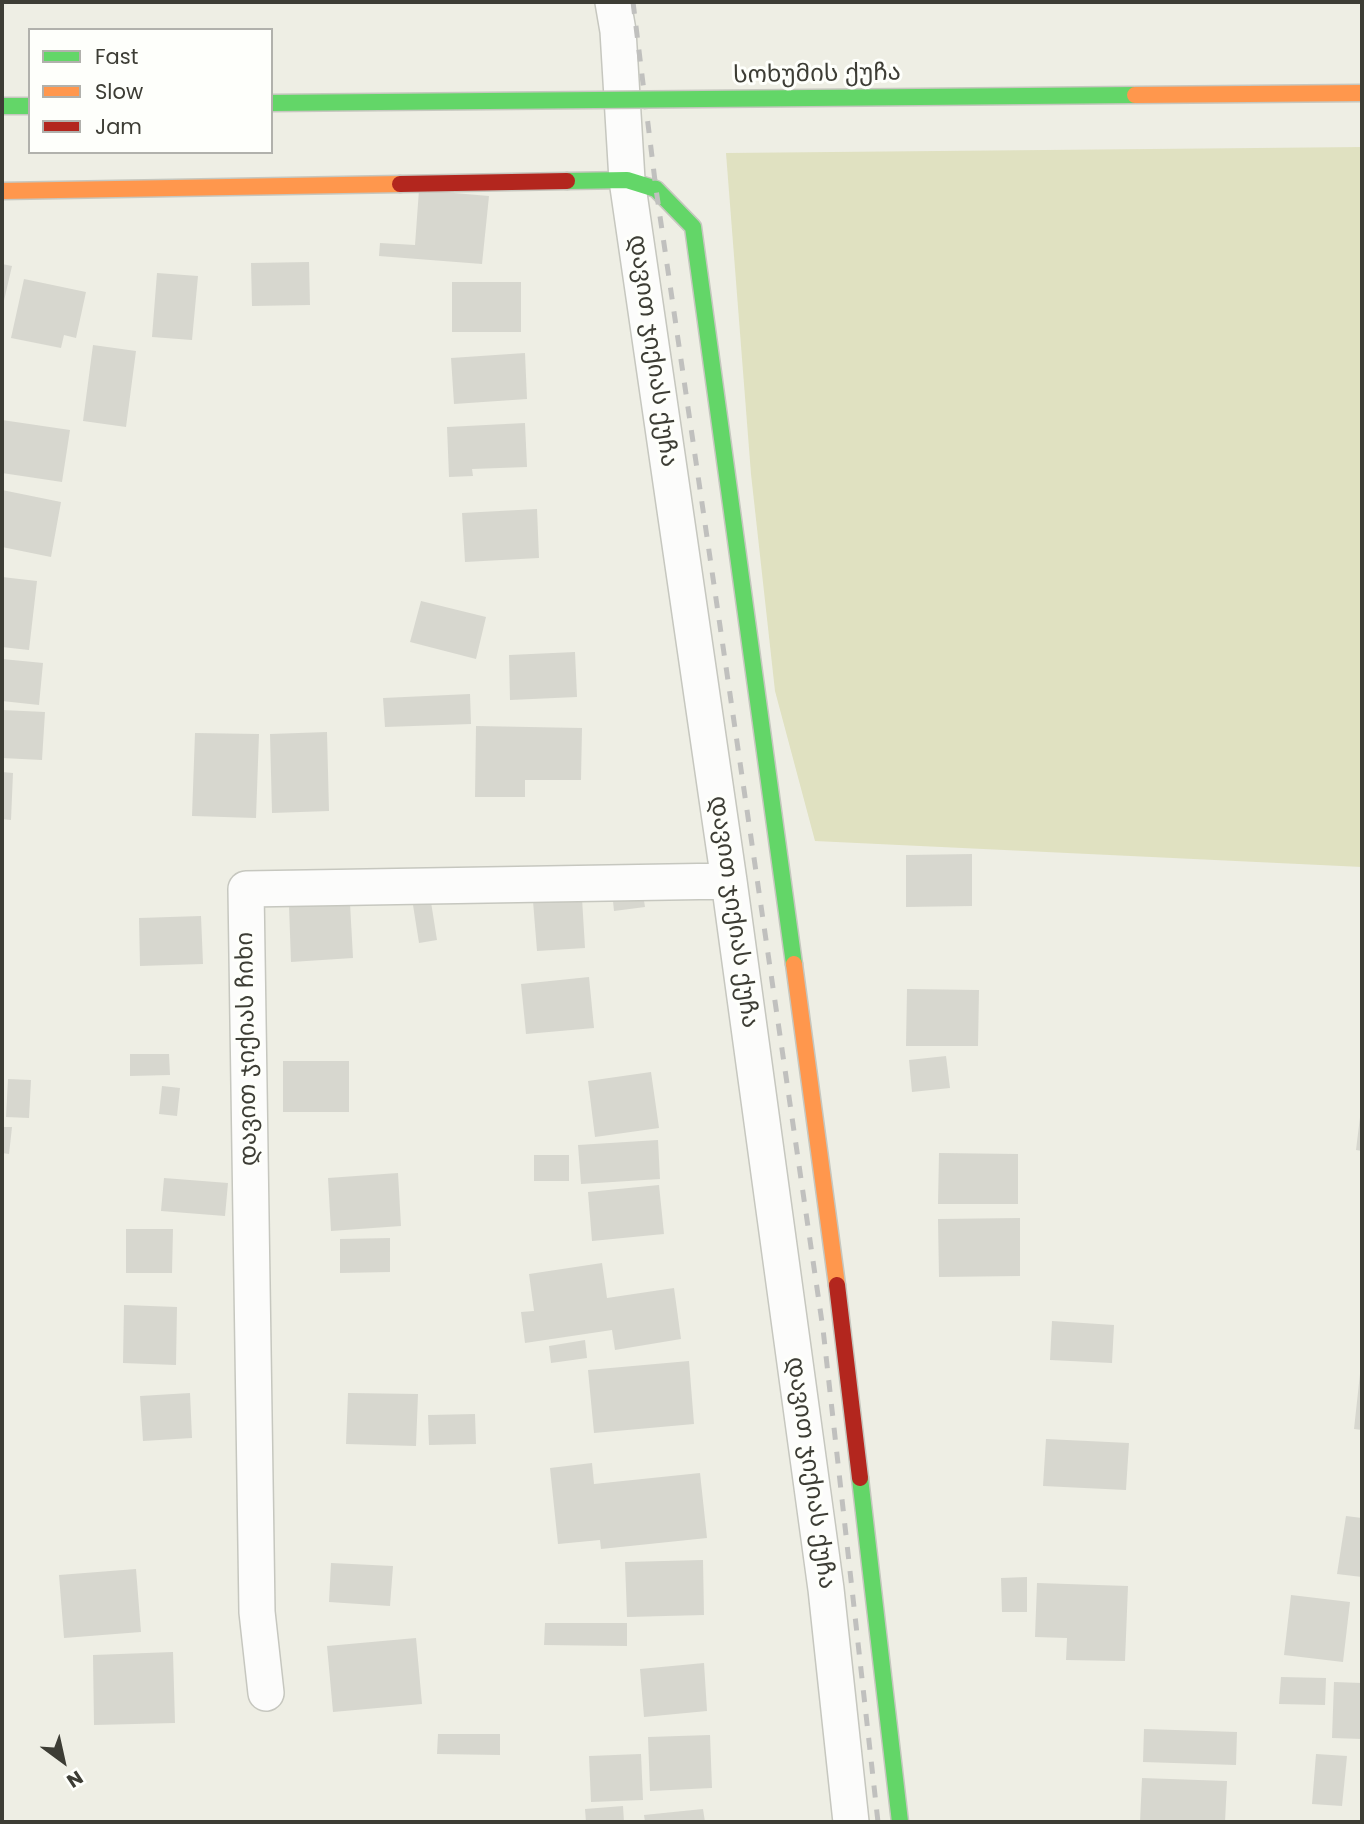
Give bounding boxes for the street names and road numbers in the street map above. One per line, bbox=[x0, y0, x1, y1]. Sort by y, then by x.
street label: სოხუმის ქუჩა bbox=[733, 59, 901, 91]
street label: დავით ჯიქიას ქუჩა bbox=[621, 233, 683, 469]
street label: დავით ჯიქიას ქუჩა bbox=[702, 794, 764, 1030]
street label: დავით ჯიქიას ჩიხი bbox=[232, 932, 264, 1166]
street label: დავით ჯიქიას ქუჩა bbox=[779, 1355, 841, 1591]

